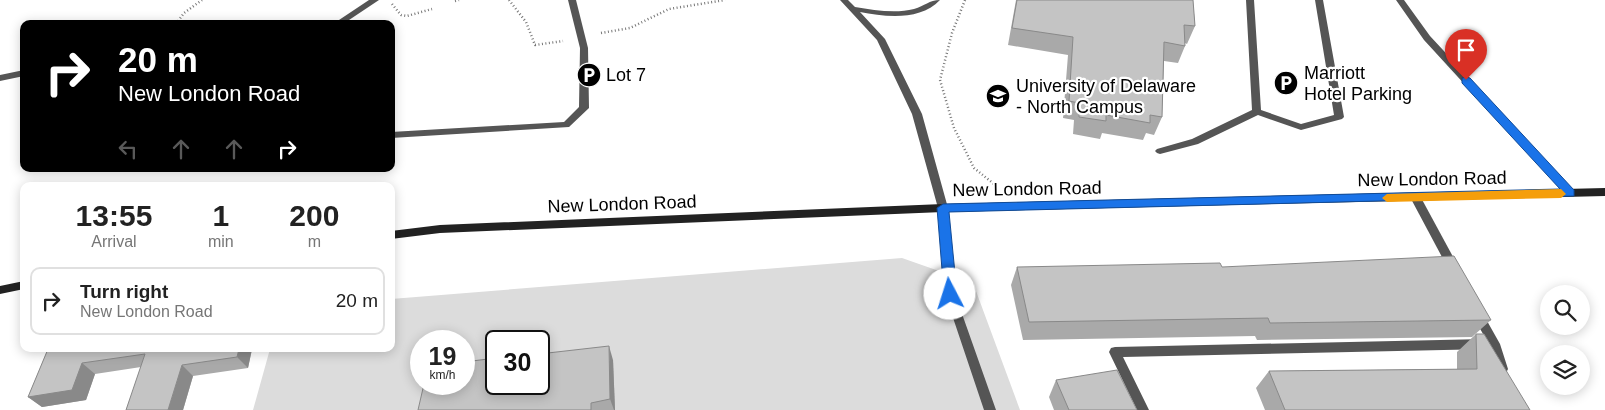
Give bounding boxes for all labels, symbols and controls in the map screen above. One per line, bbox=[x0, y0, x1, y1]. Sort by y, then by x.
pin bbox=[1445, 29, 1487, 80]
icon: arrive bbox=[1452, 36, 1480, 64]
icon: right bbox=[35, 40, 100, 105]
text: 20 m bbox=[118, 40, 198, 79]
parking icon: Lot 7 bbox=[576, 62, 602, 88]
place label: Marriott Hotel Parking bbox=[1304, 63, 1412, 104]
place label: Lot 7 bbox=[606, 65, 646, 85]
parking icon: Marriott Hotel Parking bbox=[1273, 70, 1299, 96]
place label: University of Delaware - North Campus bbox=[1016, 76, 1196, 117]
text: New London Road bbox=[118, 81, 300, 106]
school or university icon: University of Delaware - North Campus bbox=[985, 83, 1011, 109]
icon: left bbox=[114, 135, 142, 163]
icon: ahead bbox=[167, 135, 195, 163]
icon: ahead bbox=[220, 135, 248, 163]
icon: right bbox=[273, 135, 301, 163]
street label: New London Road bbox=[1357, 168, 1507, 190]
street label: New London Road bbox=[952, 178, 1102, 200]
street label: New London Road bbox=[547, 191, 697, 217]
text: 13:55 bbox=[76, 199, 152, 232]
text: 1 bbox=[212, 199, 229, 232]
text: 200 bbox=[289, 199, 339, 232]
text: Arrival bbox=[91, 233, 137, 250]
text: min bbox=[208, 233, 234, 250]
text: m bbox=[308, 233, 321, 250]
position arrow bbox=[923, 267, 975, 319]
text: Turn right bbox=[80, 281, 168, 302]
map controls bbox=[1540, 285, 1590, 395]
button: search bbox=[1540, 285, 1590, 335]
icon: right bbox=[37, 287, 65, 315]
text: 20 m bbox=[336, 290, 378, 311]
text: New London Road bbox=[80, 303, 213, 320]
speed limit sign: 30 bbox=[485, 330, 550, 395]
text: 19 bbox=[429, 342, 456, 370]
button: layers bbox=[1540, 345, 1590, 395]
text: km/h bbox=[429, 368, 456, 382]

